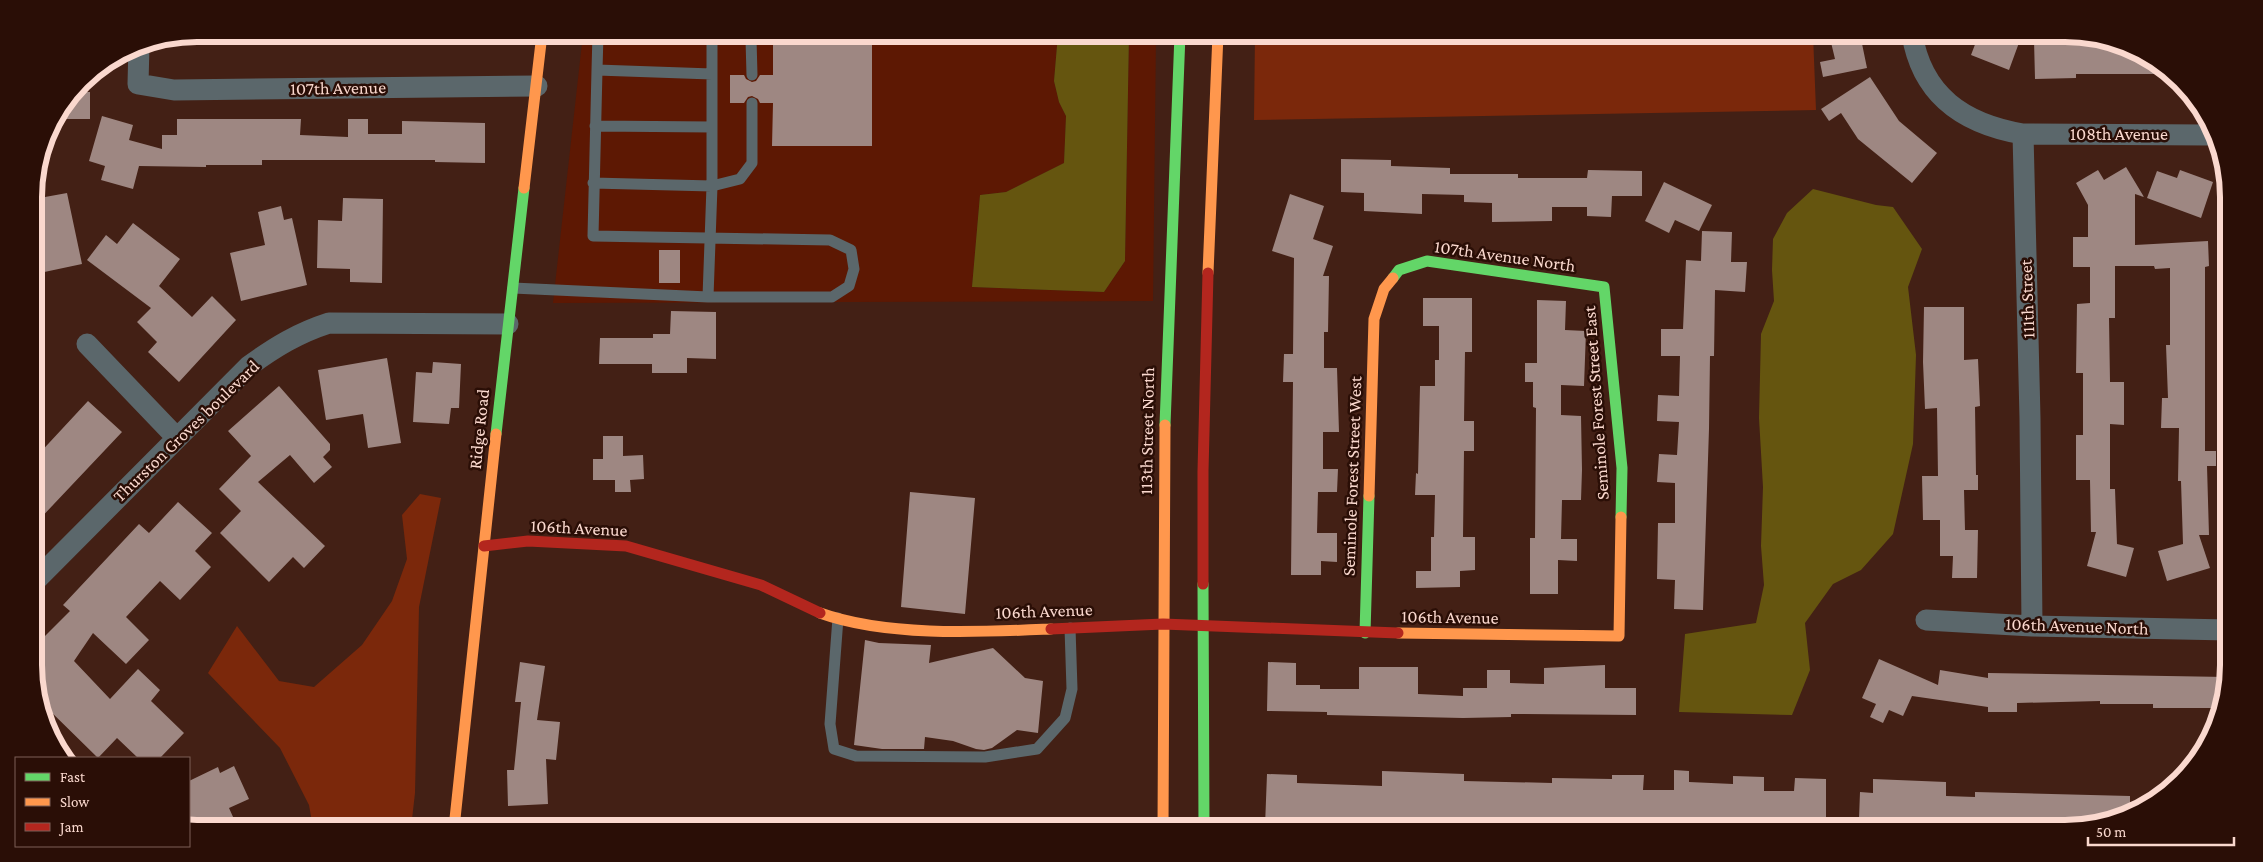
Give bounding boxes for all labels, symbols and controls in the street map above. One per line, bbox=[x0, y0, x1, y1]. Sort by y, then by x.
street label: 107th Avenue bbox=[290, 77, 386, 99]
street label: 108th Avenue bbox=[2070, 124, 2168, 144]
street label: 107th Avenue North bbox=[1433, 236, 1577, 276]
street label: 111th Street bbox=[2016, 258, 2038, 339]
street label: Seminole Forest Street East bbox=[1579, 304, 1613, 501]
street label: Thurston Groves boulevard bbox=[109, 356, 264, 506]
street label: 113th Street North bbox=[1136, 367, 1158, 495]
street label: Seminole Forest Street West bbox=[1339, 375, 1366, 576]
street label: Ridge Road bbox=[465, 387, 493, 470]
street label: 106th Avenue bbox=[530, 515, 628, 541]
street label: 106th Avenue bbox=[995, 599, 1093, 623]
street label: 106th Avenue bbox=[1401, 606, 1499, 628]
street label: 106th Avenue North bbox=[2005, 614, 2149, 639]
legend bbox=[15, 757, 190, 847]
text: Fast bbox=[60, 769, 86, 785]
text: Slow bbox=[60, 794, 90, 810]
scale bar bbox=[2088, 814, 2234, 846]
text: Jam bbox=[58, 819, 83, 836]
text: 50 m bbox=[2096, 824, 2126, 840]

